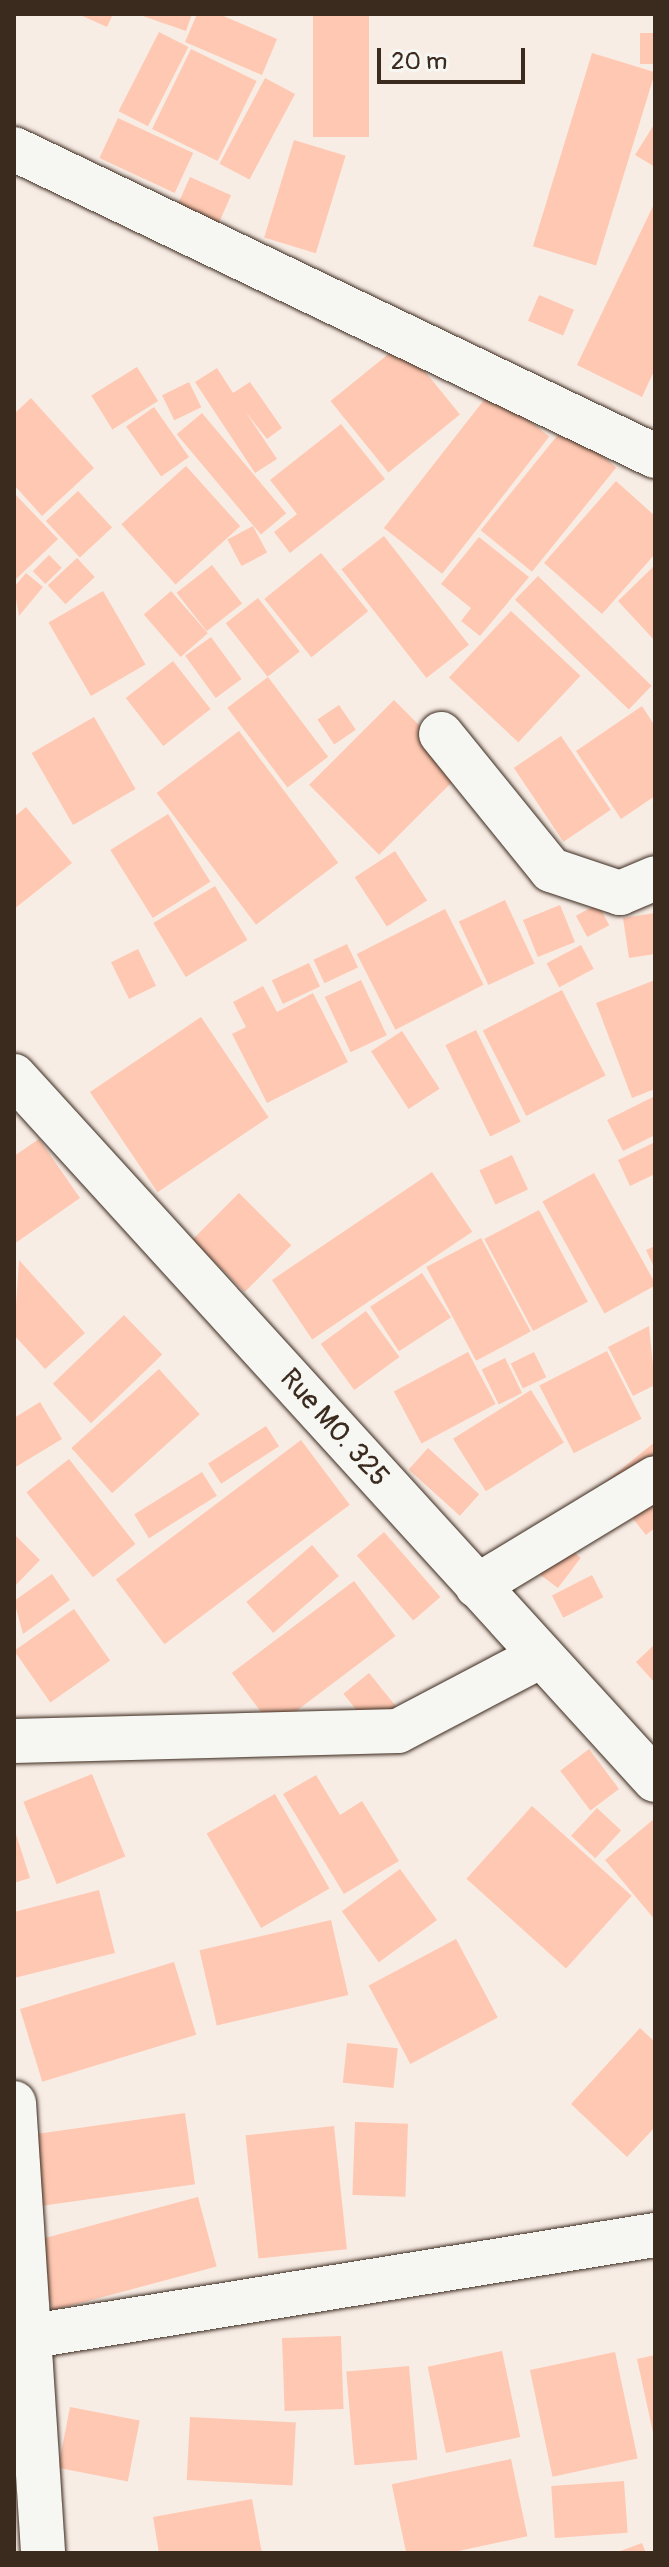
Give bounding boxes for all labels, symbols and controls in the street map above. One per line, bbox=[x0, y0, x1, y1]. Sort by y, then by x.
scale bar bbox=[381, 32, 529, 82]
text: 20 m bbox=[391, 47, 447, 76]
street label: Rue MO. 325 bbox=[272, 1362, 396, 1494]

